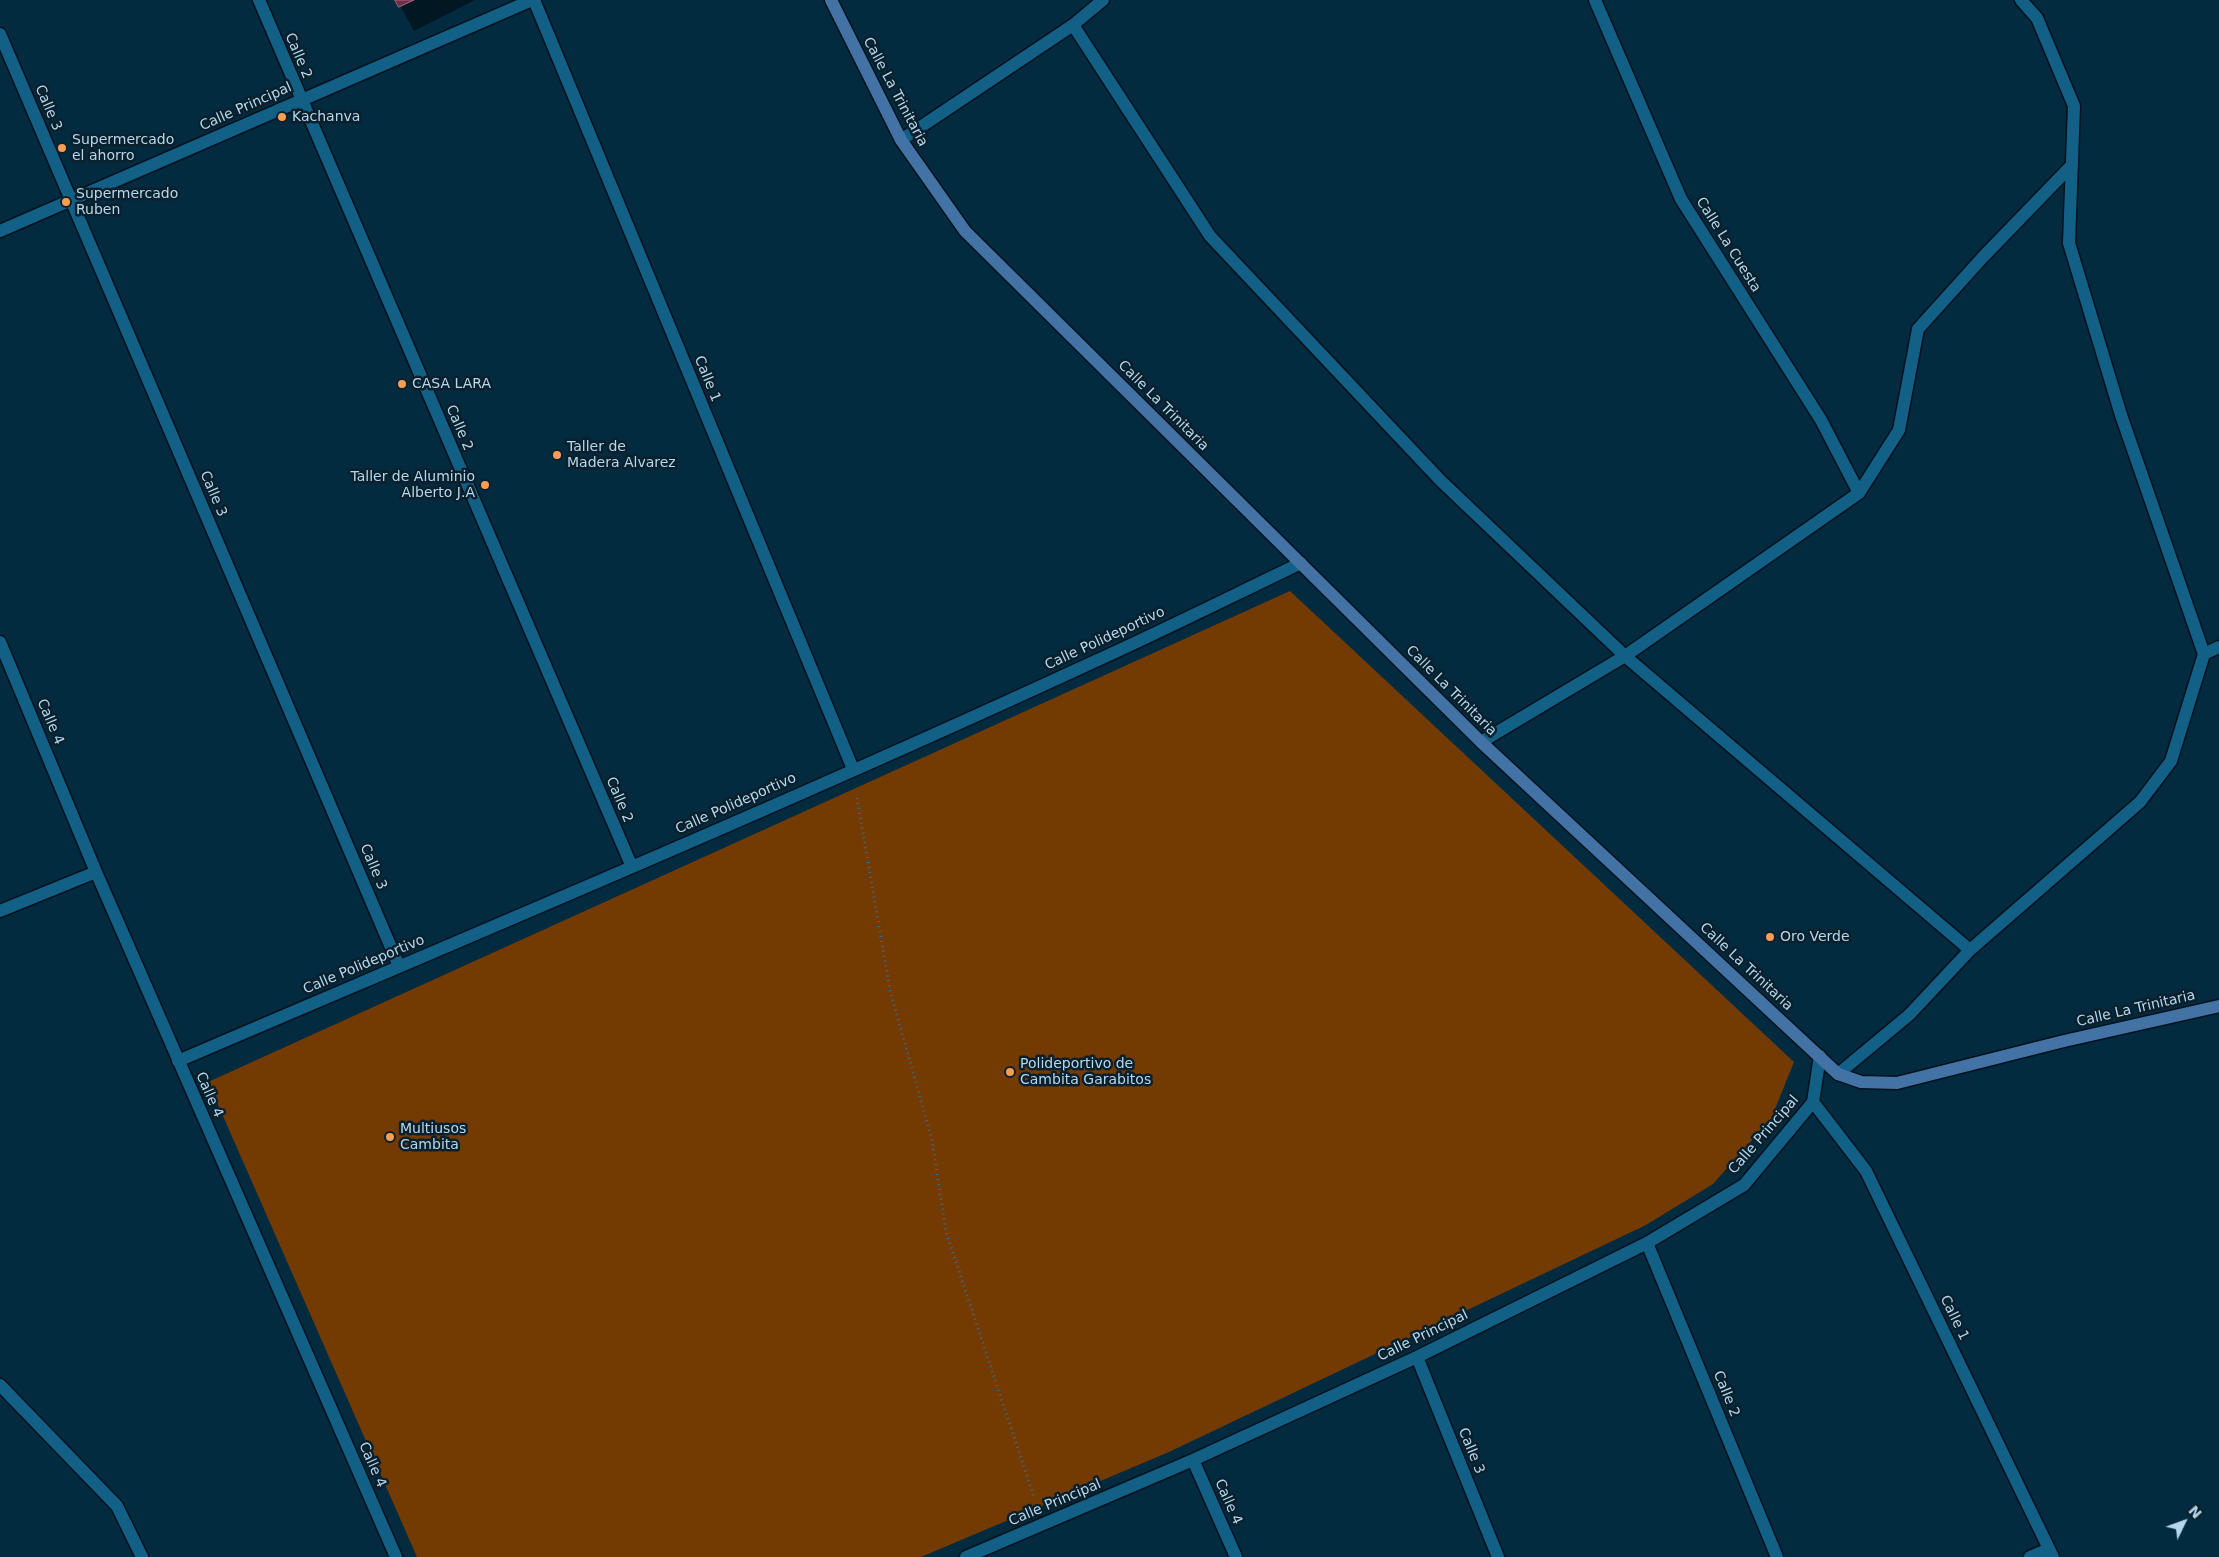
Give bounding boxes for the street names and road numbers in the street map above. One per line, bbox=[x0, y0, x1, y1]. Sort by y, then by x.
street label: Calle 2 bbox=[281, 31, 315, 81]
street label: Calle La Trinitaria bbox=[859, 35, 931, 149]
street label: Calle Principal bbox=[197, 79, 295, 135]
street label: Calle 3 bbox=[31, 83, 65, 133]
street label: Calle La Cuesta bbox=[1692, 194, 1764, 296]
street label: Calle 1 bbox=[690, 354, 724, 404]
street label: Calle La Trinitaria bbox=[1114, 357, 1212, 455]
street label: Calle 2 bbox=[442, 403, 476, 453]
street label: Calle 3 bbox=[196, 469, 230, 519]
street label: Calle Polideportivo bbox=[1042, 604, 1168, 674]
street label: Calle La Trinitaria bbox=[1402, 642, 1500, 740]
street label: Calle 4 bbox=[33, 697, 67, 747]
street label: Calle Polideportivo bbox=[673, 770, 799, 838]
street label: Calle 2 bbox=[602, 775, 636, 825]
street label: Calle 3 bbox=[356, 842, 390, 892]
street label: Calle La Trinitaria bbox=[1696, 920, 1796, 1014]
street label: Calle Polideportivo bbox=[301, 932, 427, 998]
street label: Calle La Trinitaria bbox=[2075, 987, 2197, 1031]
street label: Calle 4 bbox=[192, 1070, 226, 1120]
street label: Calle Principal bbox=[1725, 1092, 1803, 1178]
street label: Calle 1 bbox=[1936, 1293, 1972, 1343]
street label: Calle Principal bbox=[1375, 1307, 1471, 1365]
street label: Calle 2 bbox=[1709, 1369, 1743, 1419]
street label: Calle 3 bbox=[1454, 1426, 1488, 1476]
street label: Calle 4 bbox=[355, 1440, 389, 1490]
street label: Calle Principal bbox=[1006, 1476, 1104, 1530]
street label: Calle 4 bbox=[1211, 1477, 1245, 1527]

